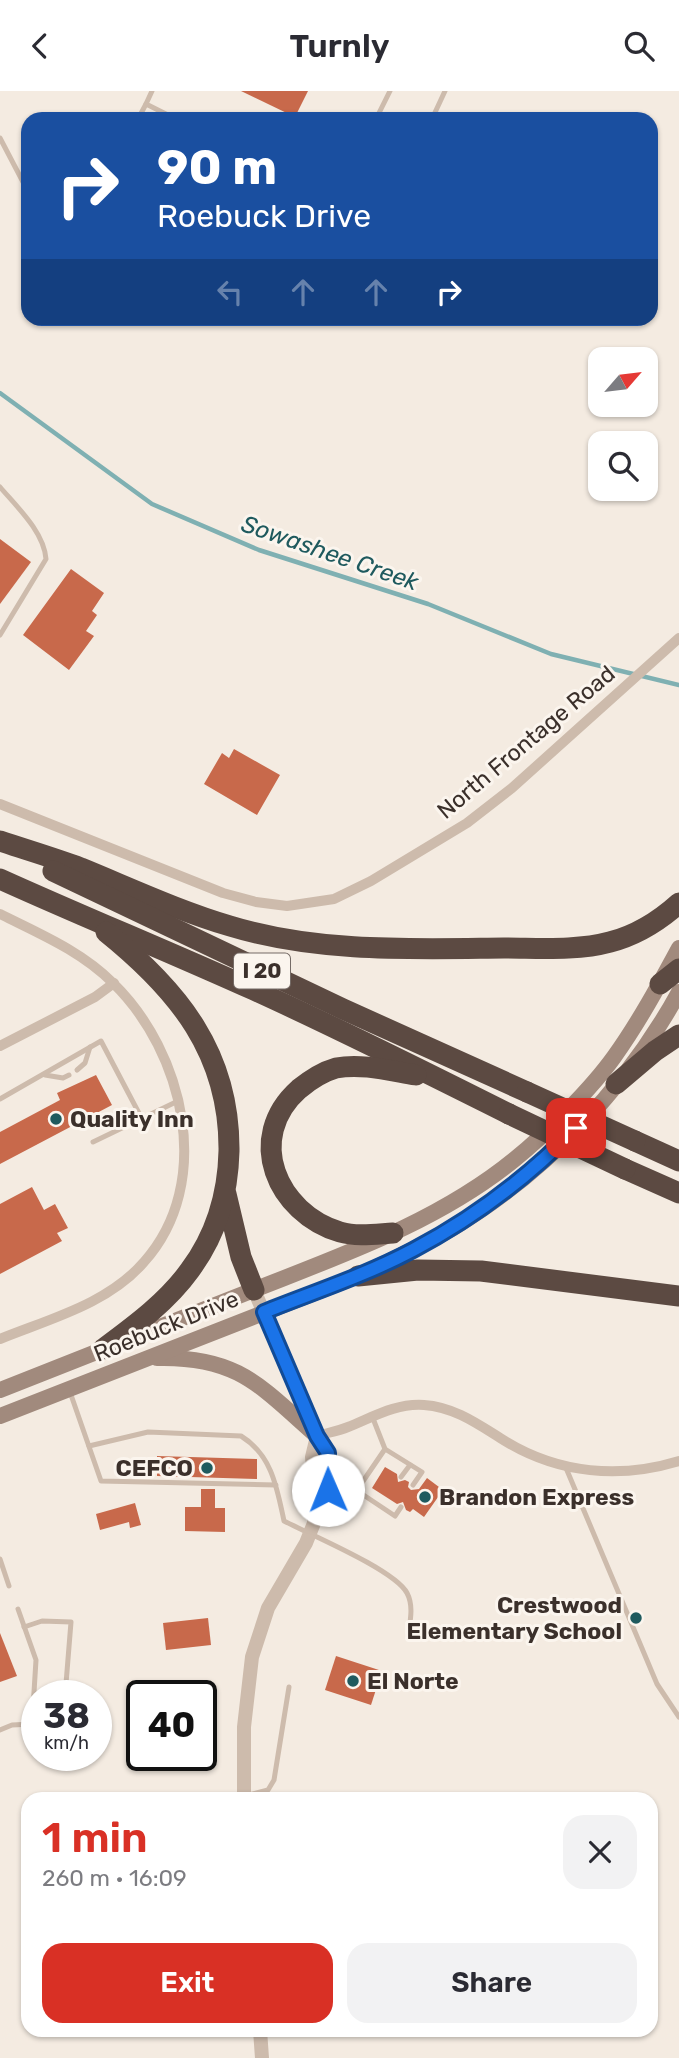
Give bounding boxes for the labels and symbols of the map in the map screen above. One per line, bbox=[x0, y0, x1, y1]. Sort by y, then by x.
north arrow bbox=[588, 347, 658, 417]
water label: Sowashee Creek bbox=[238, 510, 423, 597]
street label: North Frontage Road bbox=[431, 659, 621, 825]
road number: I 20 bbox=[234, 953, 290, 989]
pin bbox=[546, 1098, 606, 1158]
place label: Quality Inn bbox=[70, 1105, 194, 1133]
marker: Quality Inn bbox=[48, 1111, 64, 1127]
street label: Roebuck Drive bbox=[89, 1284, 243, 1368]
position arrow bbox=[291, 1453, 365, 1527]
place label: CEFCO bbox=[116, 1454, 193, 1482]
marker: CEFCO bbox=[199, 1460, 215, 1476]
place label: Brandon Express bbox=[439, 1483, 635, 1511]
marker: Brandon Express bbox=[417, 1489, 433, 1505]
place label: Crestwood Elementary School bbox=[406, 1591, 622, 1645]
marker: Crestwood Elementary School bbox=[628, 1610, 644, 1626]
place label: El Norte bbox=[367, 1667, 459, 1695]
marker: El Norte bbox=[345, 1673, 361, 1689]
speed limit sign: 40 bbox=[126, 1680, 217, 1771]

